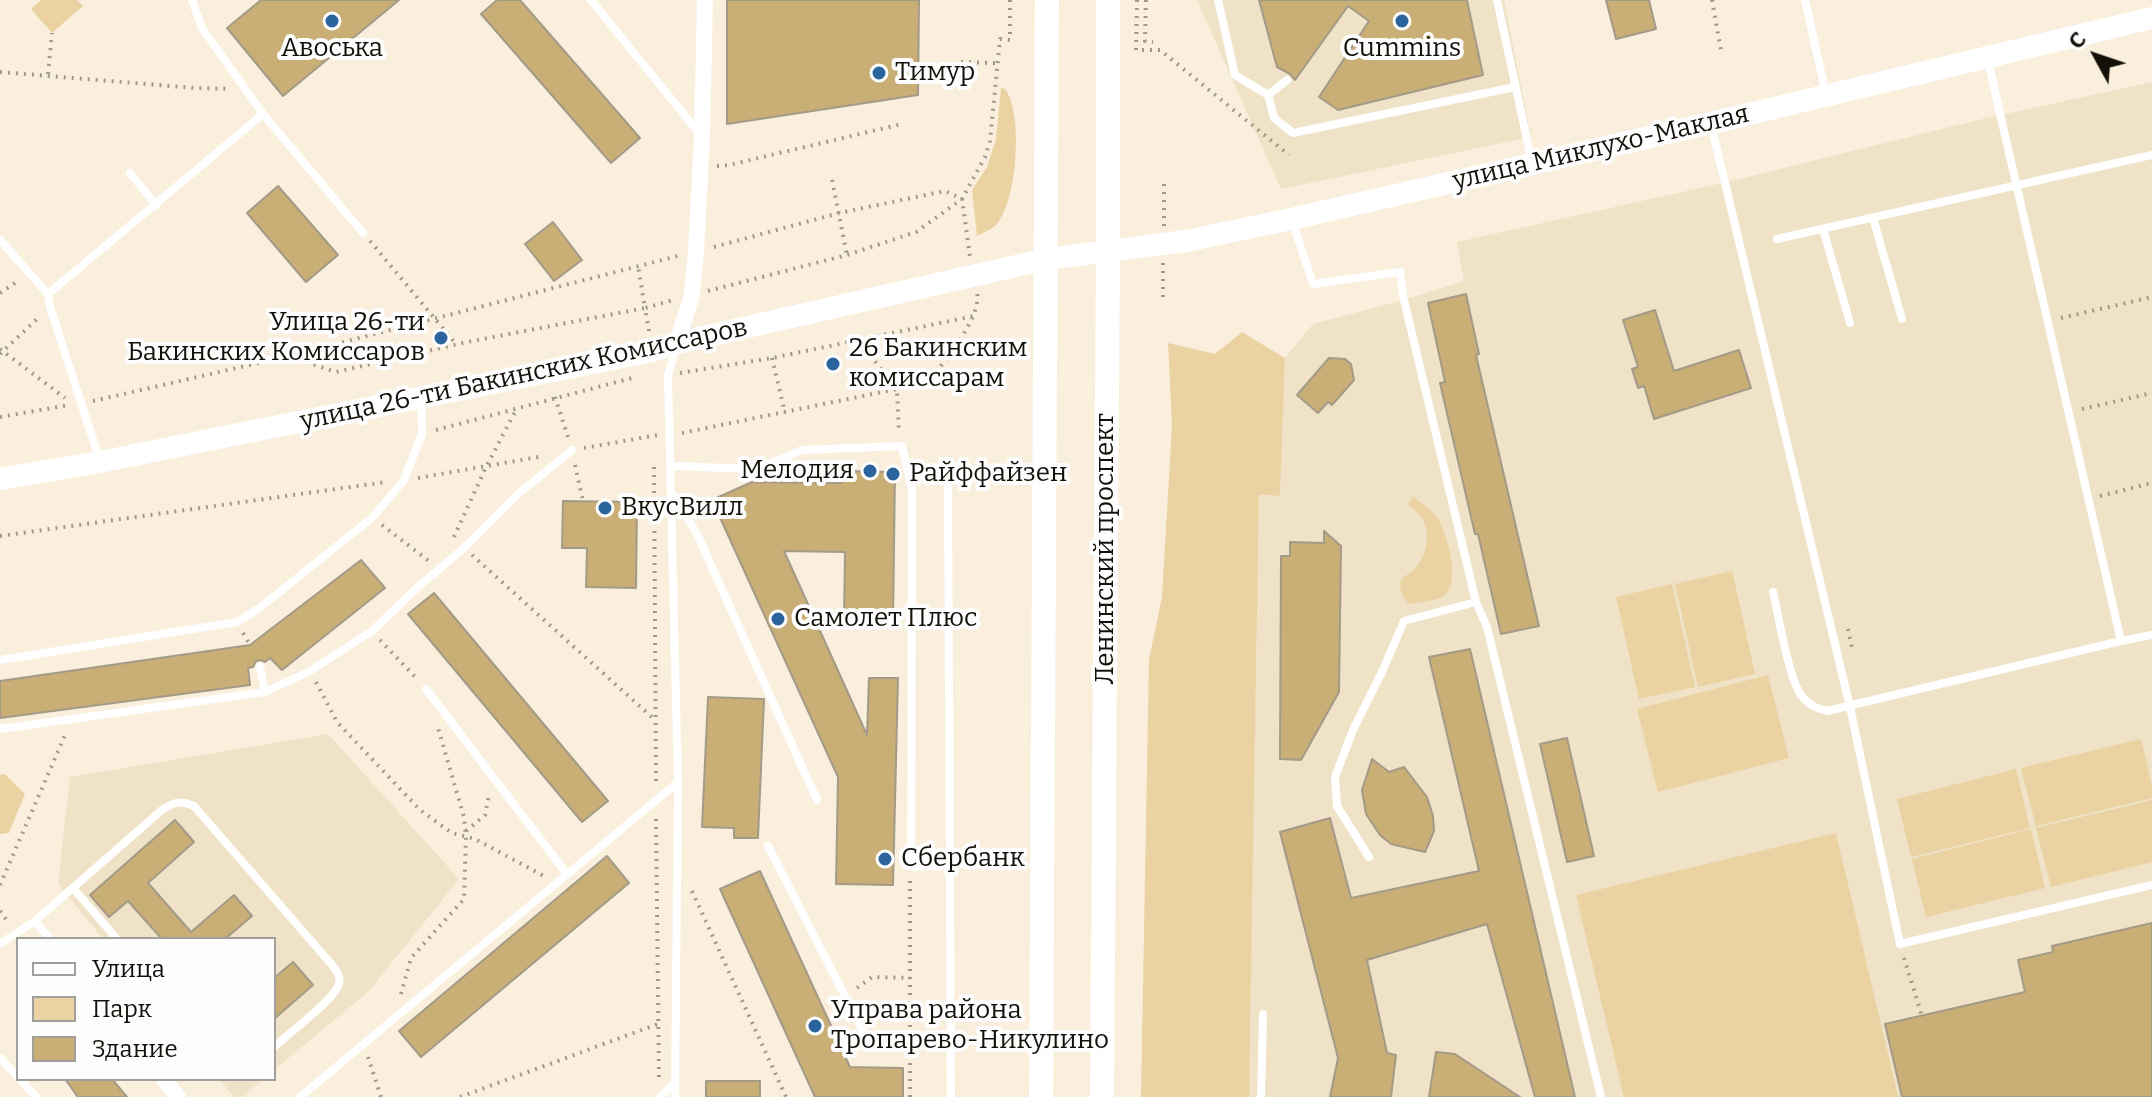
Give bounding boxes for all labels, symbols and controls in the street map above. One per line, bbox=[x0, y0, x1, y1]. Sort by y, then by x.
marker: Авоська bbox=[323, 12, 341, 30]
marker: Cummins bbox=[1393, 12, 1411, 30]
north arrow bbox=[2056, 16, 2136, 96]
text: С bbox=[2062, 26, 2092, 54]
place label: Авоська bbox=[281, 33, 383, 65]
place label: Cummins bbox=[1343, 33, 1461, 65]
place label: Тимур bbox=[895, 57, 975, 89]
marker: Тимур bbox=[870, 64, 888, 82]
street label: улица Миклухо-Маклая bbox=[1450, 99, 1752, 197]
place label: Улица 26-ти Бакинских Комиссаров bbox=[127, 307, 425, 368]
street label: улица 26-ти Бакинских Комиссаров bbox=[298, 312, 750, 438]
marker: Улица 26-ти Бакинских Комиссаров bbox=[432, 329, 450, 347]
place label: 26 Бакинским комиссарам bbox=[849, 333, 1027, 394]
marker: 26 Бакинским комиссарам bbox=[824, 355, 842, 373]
street label: Ленинский проспект bbox=[1090, 413, 1122, 685]
place label: Мелодия bbox=[740, 455, 854, 487]
place label: Райффайзен bbox=[909, 458, 1067, 490]
marker: Мелодия bbox=[861, 462, 879, 480]
marker: Райффайзен bbox=[884, 465, 902, 483]
place label: ВкусВилл bbox=[621, 492, 743, 524]
marker: ВкусВилл bbox=[596, 499, 614, 517]
place label: Самолет Плюс bbox=[794, 603, 977, 635]
marker: Самолет Плюс bbox=[769, 610, 787, 628]
place label: Сбербанк bbox=[901, 843, 1025, 875]
marker: Сбербанк bbox=[876, 850, 894, 868]
legend bbox=[16, 937, 276, 1081]
text: Улица bbox=[92, 955, 165, 983]
text: Парк bbox=[92, 995, 152, 1023]
place label: Управа района Тропарево-Никулино bbox=[831, 995, 1109, 1056]
marker: Управа района Тропарево-Никулино bbox=[806, 1017, 824, 1035]
text: Здание bbox=[92, 1035, 178, 1063]

